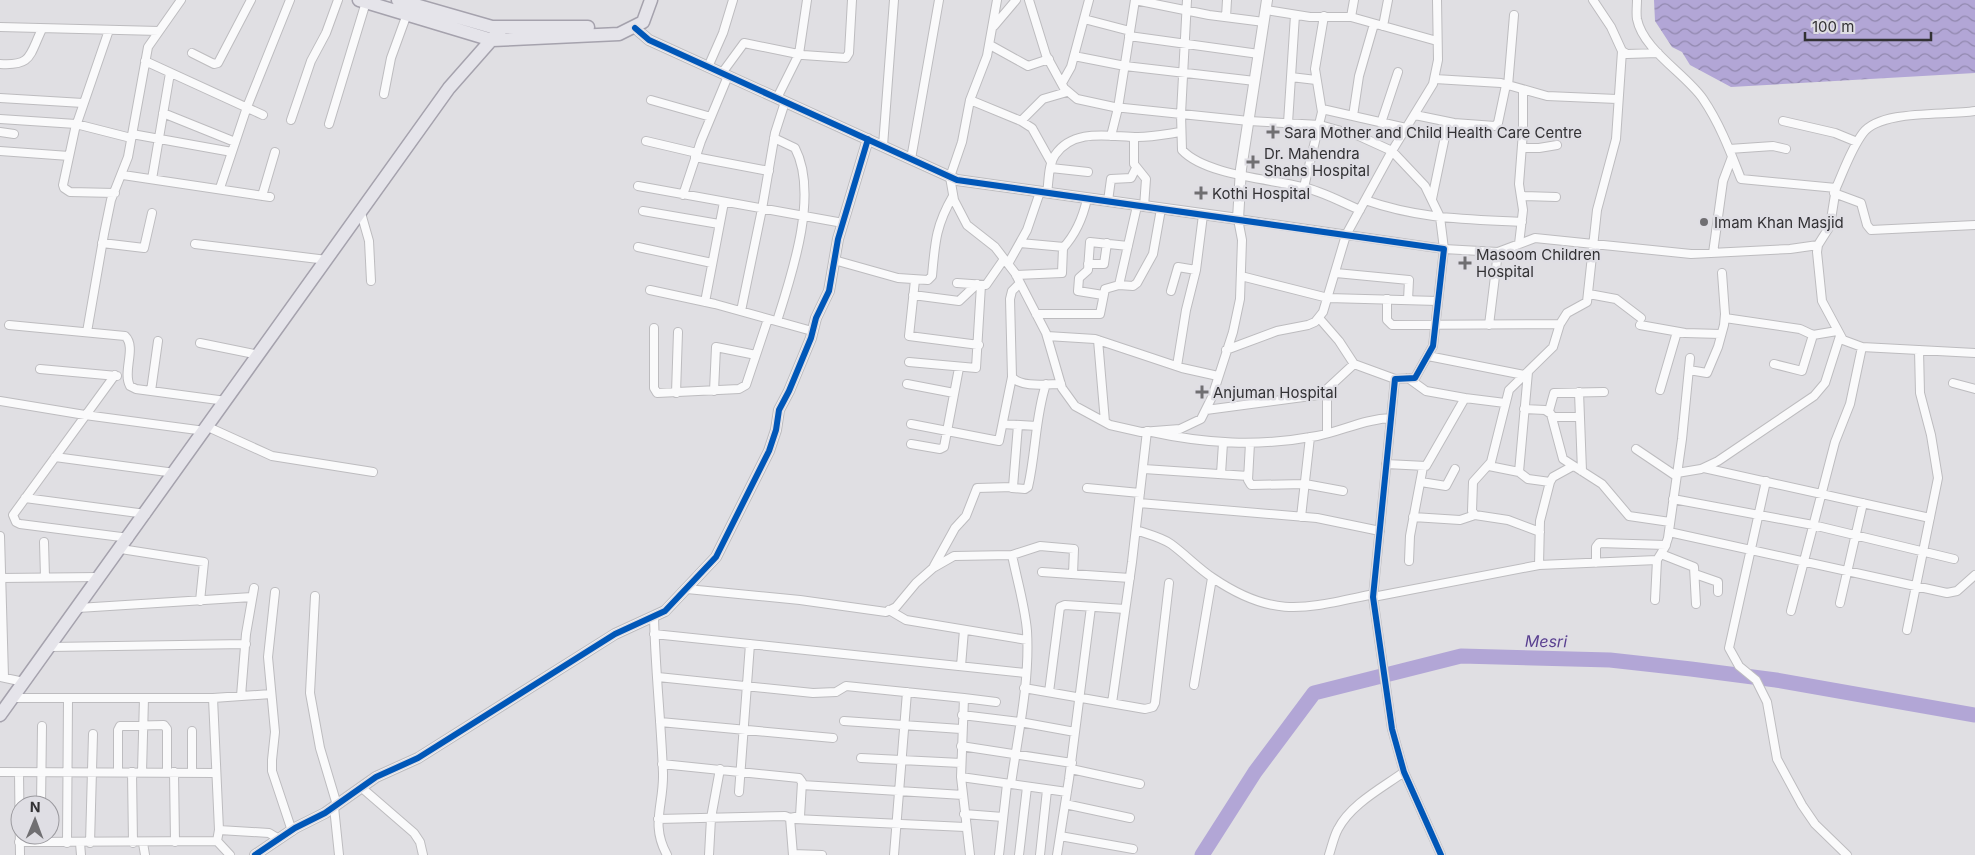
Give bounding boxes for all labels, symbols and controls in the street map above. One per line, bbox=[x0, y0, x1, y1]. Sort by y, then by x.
scale bar bbox=[1805, 10, 1931, 42]
text: 100 m bbox=[1812, 17, 1854, 36]
place label: Sara Mother and Child Health Care Centre bbox=[1284, 123, 1582, 142]
marker: Sara Mother and Child Health Care Centre bbox=[1266, 125, 1280, 139]
place label: Dr. Mahendra Shahs Hospital bbox=[1264, 144, 1370, 180]
marker: Dr. Mahendra Shahs Hospital bbox=[1246, 155, 1260, 169]
place label: Kothi Hospital bbox=[1212, 184, 1310, 203]
marker: Kothi Hospital bbox=[1194, 186, 1208, 200]
place label: Imam Khan Masjid bbox=[1714, 213, 1844, 232]
marker: Imam Khan Masjid bbox=[1698, 216, 1710, 228]
place label: Masoom Children Hospital bbox=[1476, 245, 1601, 281]
marker: Masoom Children Hospital bbox=[1458, 256, 1472, 270]
place label: Anjuman Hospital bbox=[1213, 383, 1337, 402]
marker: Anjuman Hospital bbox=[1195, 385, 1209, 399]
water label: Mesri bbox=[1525, 631, 1568, 651]
north arrow bbox=[10, 795, 60, 845]
text: N bbox=[30, 798, 41, 815]

